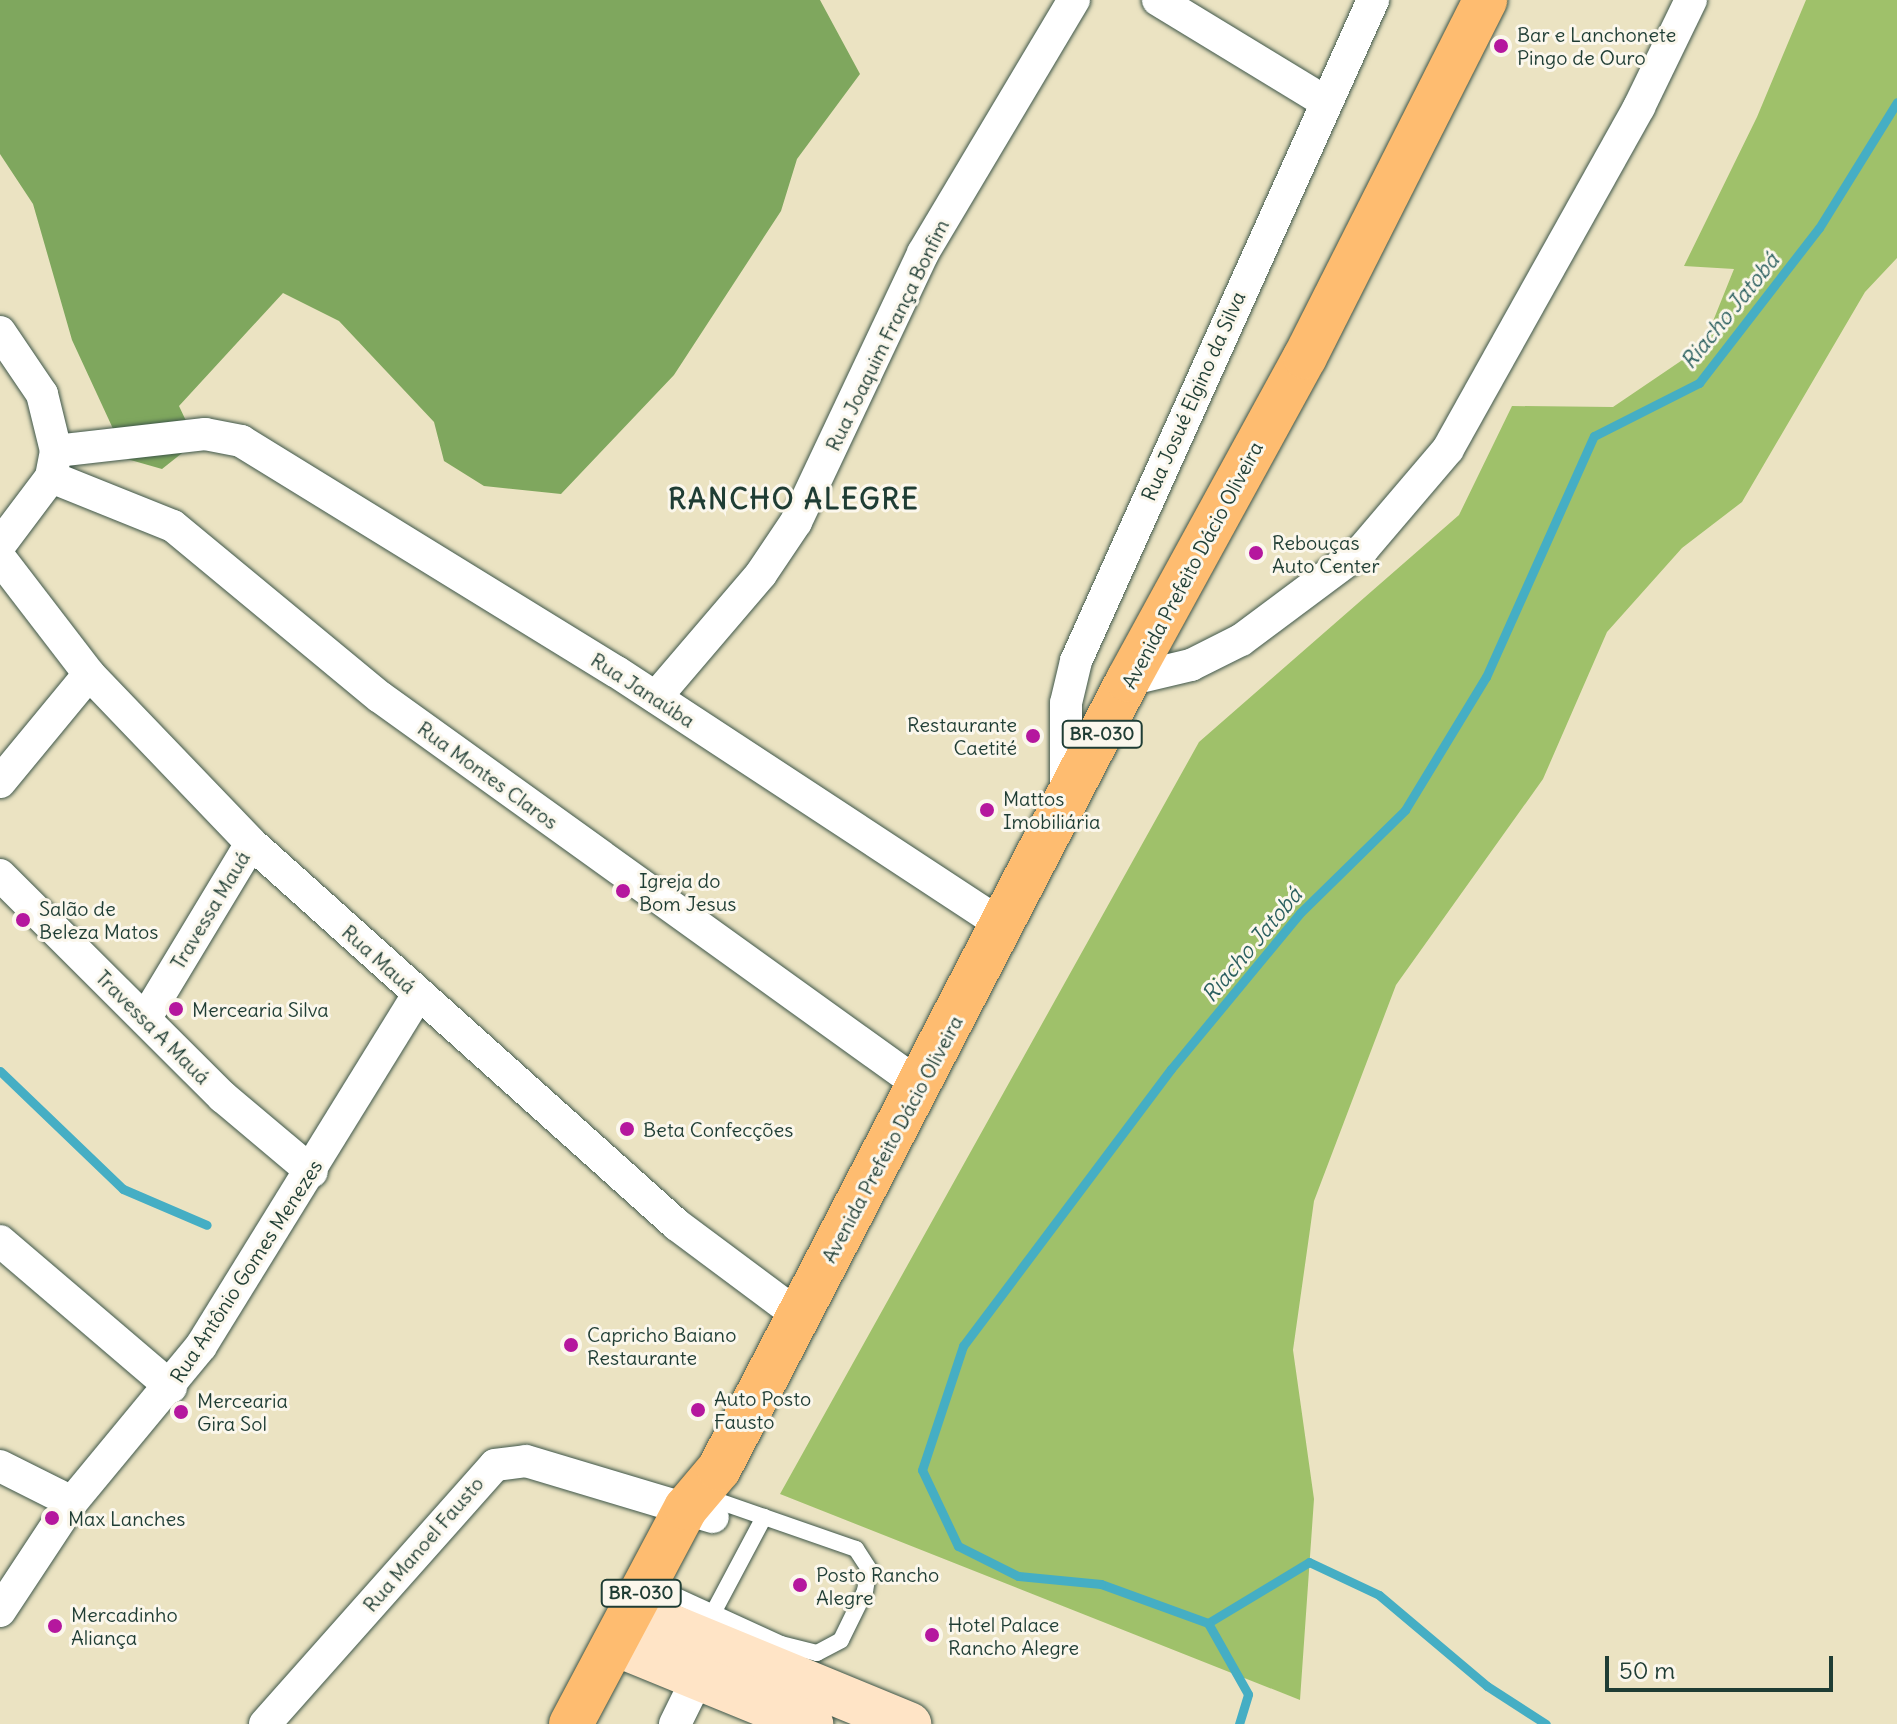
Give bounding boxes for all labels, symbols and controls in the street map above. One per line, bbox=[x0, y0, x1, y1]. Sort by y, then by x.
place label: Bar e Lanchonete Pingo de Ouro bbox=[1517, 22, 1676, 69]
marker: Bar e Lanchonete Pingo de Ouro bbox=[1492, 37, 1510, 55]
street label: Rua Joaquim França Bonfim bbox=[820, 215, 954, 455]
water label: Riacho Jatobá bbox=[1675, 248, 1785, 374]
street label: Rua Josué Elgino da Silva bbox=[1136, 288, 1250, 504]
street label: Avenida Prefeito Dácio Oliveira bbox=[1116, 437, 1268, 693]
district label: RANCHO ALEGRE bbox=[668, 482, 920, 516]
place label: Rebouças Auto Center bbox=[1272, 530, 1380, 577]
marker: Rebouças Auto Center bbox=[1247, 544, 1265, 562]
street label: Rua Janaúba bbox=[587, 648, 699, 732]
place label: Restaurante Caetité bbox=[907, 712, 1017, 759]
street label: Rua Montes Claros bbox=[413, 716, 563, 834]
road number: BR-030 bbox=[1060, 720, 1144, 748]
marker: Restaurante Caetité bbox=[1024, 727, 1042, 745]
place label: Mattos Imobiliária bbox=[1003, 786, 1100, 833]
marker: Mattos Imobiliária bbox=[978, 801, 996, 819]
street label: Travessa Mauá bbox=[165, 847, 255, 973]
place label: Igreja do Bom Jesus bbox=[639, 868, 736, 915]
marker: Igreja do Bom Jesus bbox=[614, 882, 632, 900]
water label: Riacho Jatobá bbox=[1197, 882, 1307, 1008]
place label: Salão de Beleza Matos bbox=[39, 896, 158, 943]
marker: Salão de Beleza Matos bbox=[14, 911, 32, 929]
street label: Rua Mauá bbox=[337, 920, 421, 998]
street label: Travessa A Mauá bbox=[91, 965, 215, 1089]
place label: Mercearia Silva bbox=[192, 997, 329, 1021]
marker: Mercearia Silva bbox=[167, 1000, 185, 1018]
street label: Avenida Prefeito Dácio Oliveira bbox=[816, 1011, 968, 1267]
place label: Beta Confecções bbox=[643, 1117, 793, 1141]
marker: Beta Confecções bbox=[618, 1120, 636, 1138]
street label: Rua Antônio Gomes Menezes bbox=[165, 1155, 327, 1387]
place label: Capricho Baiano Restaurante bbox=[587, 1322, 736, 1369]
marker: Capricho Baiano Restaurante bbox=[562, 1336, 580, 1354]
place label: Auto Posto Fausto bbox=[714, 1386, 811, 1433]
place label: Mercearia Gira Sol bbox=[197, 1388, 288, 1435]
marker: Auto Posto Fausto bbox=[689, 1401, 707, 1419]
marker: Mercearia Gira Sol bbox=[172, 1403, 190, 1421]
street label: Rua Manoel Fausto bbox=[358, 1472, 488, 1616]
place label: Max Lanches bbox=[68, 1506, 185, 1530]
marker: Max Lanches bbox=[43, 1509, 61, 1527]
place label: Posto Rancho Alegre bbox=[816, 1562, 939, 1609]
marker: Posto Rancho Alegre bbox=[791, 1576, 809, 1594]
road number: BR-030 bbox=[599, 1579, 683, 1607]
place label: Mercadinho Aliança bbox=[71, 1602, 178, 1649]
place label: Hotel Palace Rancho Alegre bbox=[948, 1612, 1079, 1659]
marker: Mercadinho Aliança bbox=[46, 1617, 64, 1635]
marker: Hotel Palace Rancho Alegre bbox=[923, 1626, 941, 1644]
scale bar bbox=[1609, 1640, 1837, 1690]
text: 50 m bbox=[1619, 1655, 1675, 1685]

